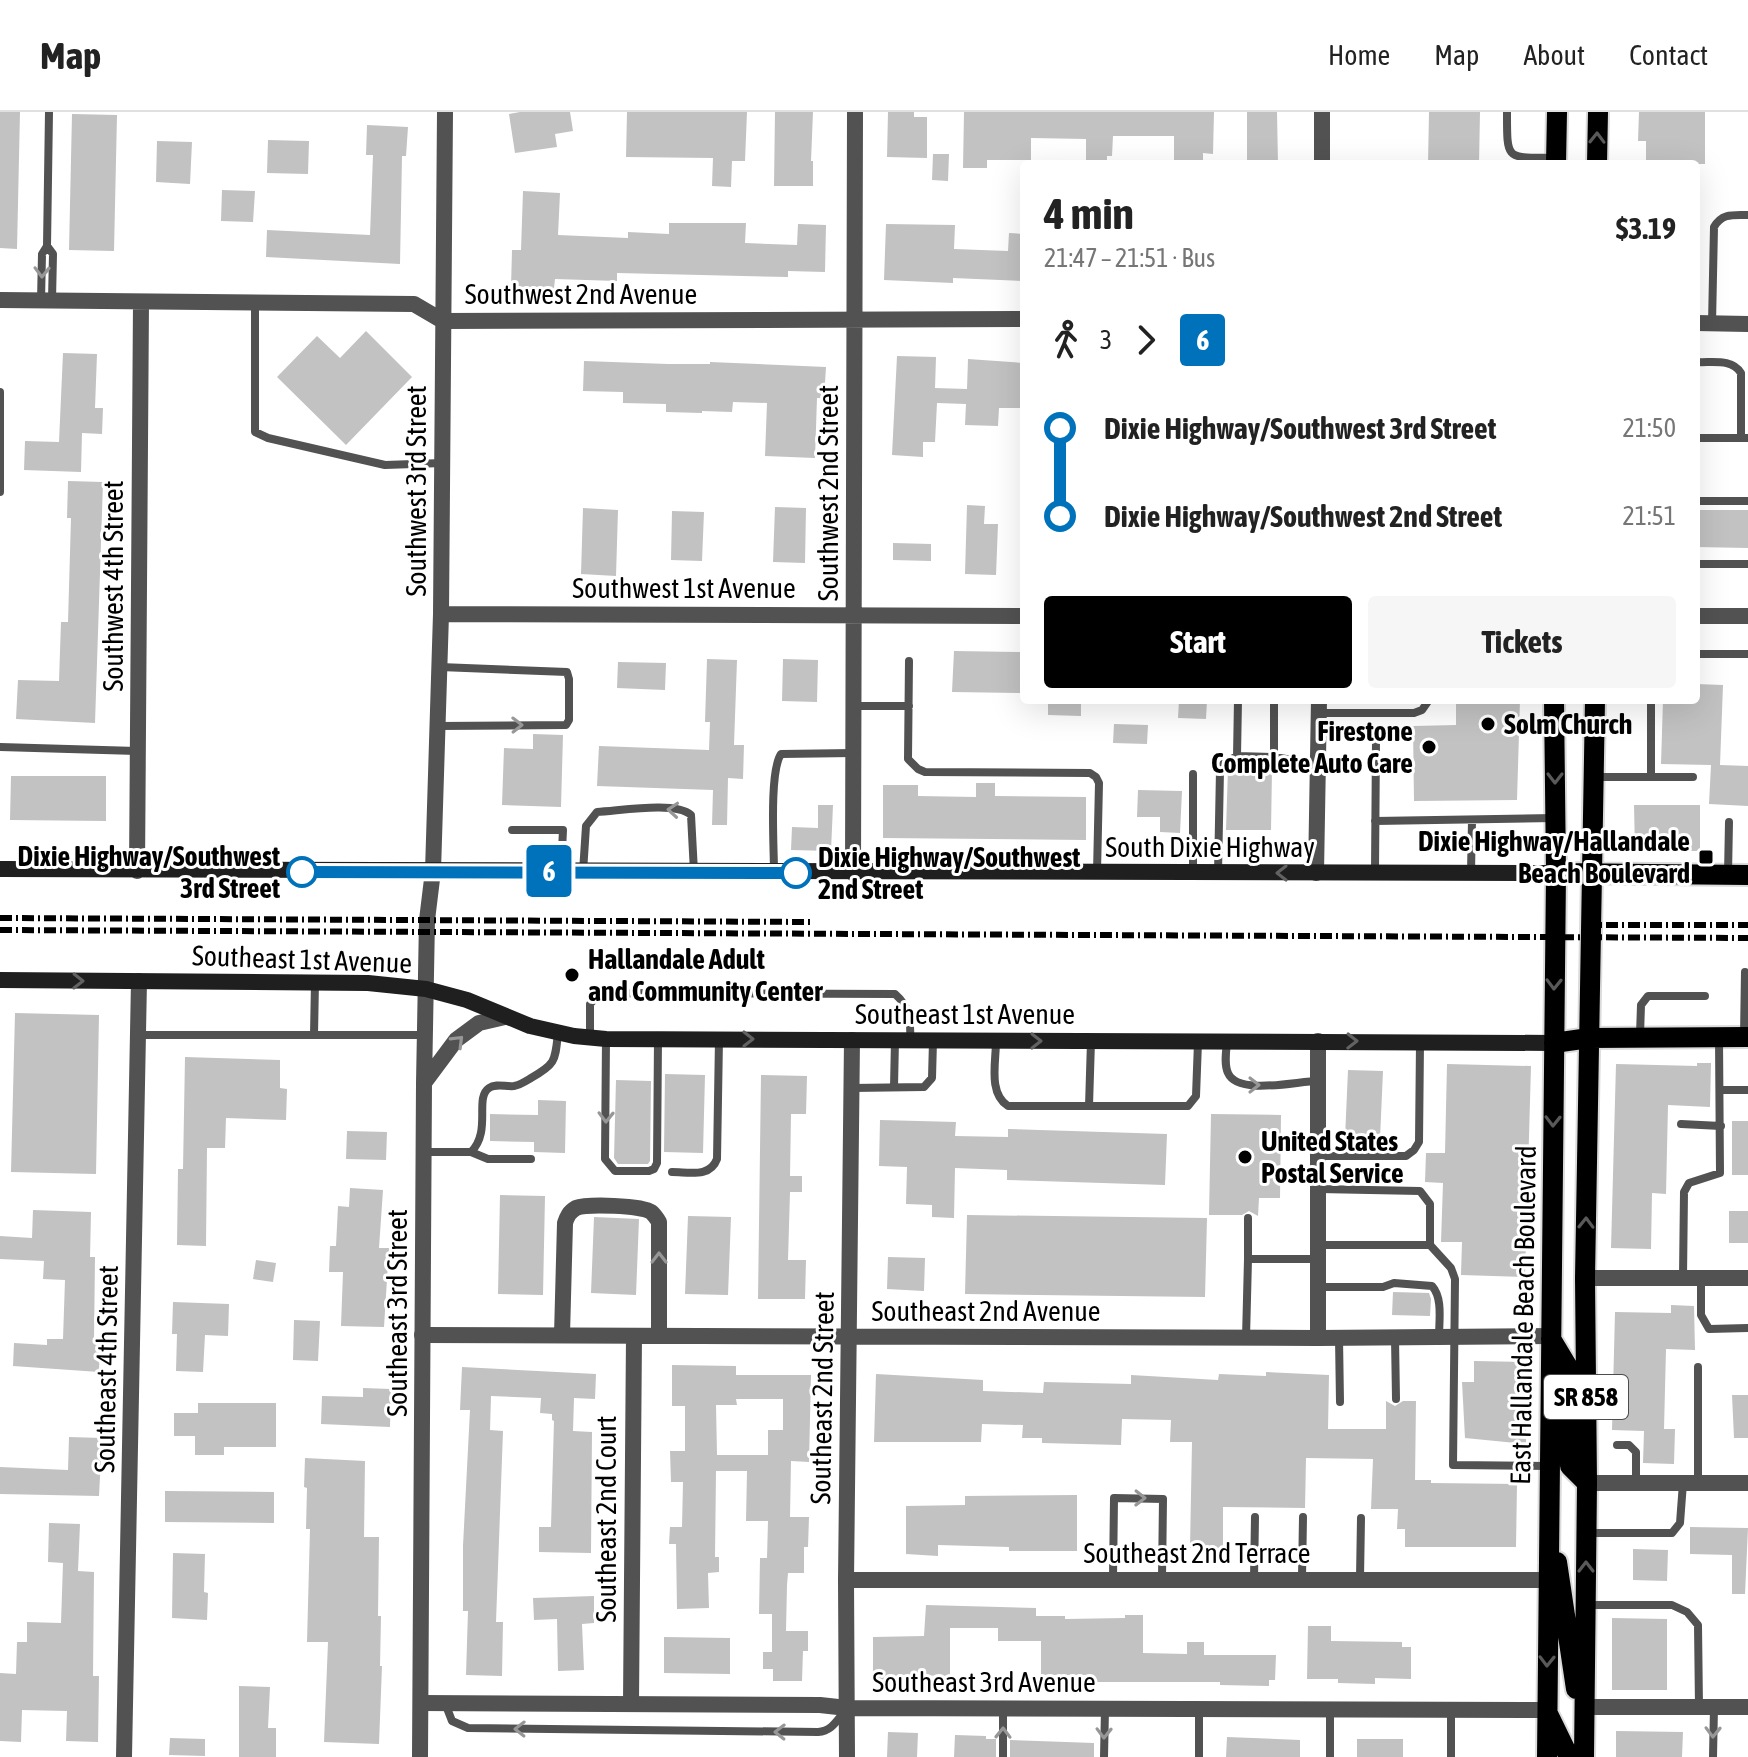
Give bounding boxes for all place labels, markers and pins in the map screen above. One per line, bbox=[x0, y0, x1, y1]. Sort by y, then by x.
place label: Solm Church bbox=[1504, 708, 1632, 740]
place label: Firestone Complete Auto Care bbox=[1211, 715, 1413, 779]
marker: Solm Church bbox=[1479, 715, 1497, 733]
marker: Firestone Complete Auto Care bbox=[1420, 738, 1438, 756]
place label: Dixie Highway/Hallandale Beach Boulevard bbox=[1418, 825, 1690, 889]
place label: Dixie Highway/Southwest 3rd Street bbox=[18, 840, 280, 904]
place label: Dixie Highway/Southwest 2nd Street bbox=[818, 841, 1080, 905]
marker: Dixie Highway/Hallandale Beach Boulevard bbox=[1697, 848, 1715, 866]
marker: Dixie Highway/Southwest 3rd Street bbox=[287, 857, 317, 887]
marker: Dixie Highway/Southwest 2nd Street bbox=[781, 858, 811, 888]
place label: Hallandale Adult and Community Center bbox=[588, 943, 823, 1007]
marker: Hallandale Adult and Community Center bbox=[563, 966, 581, 984]
place label: United States Postal Service bbox=[1261, 1125, 1404, 1189]
marker: United States Postal Service bbox=[1236, 1148, 1254, 1166]

